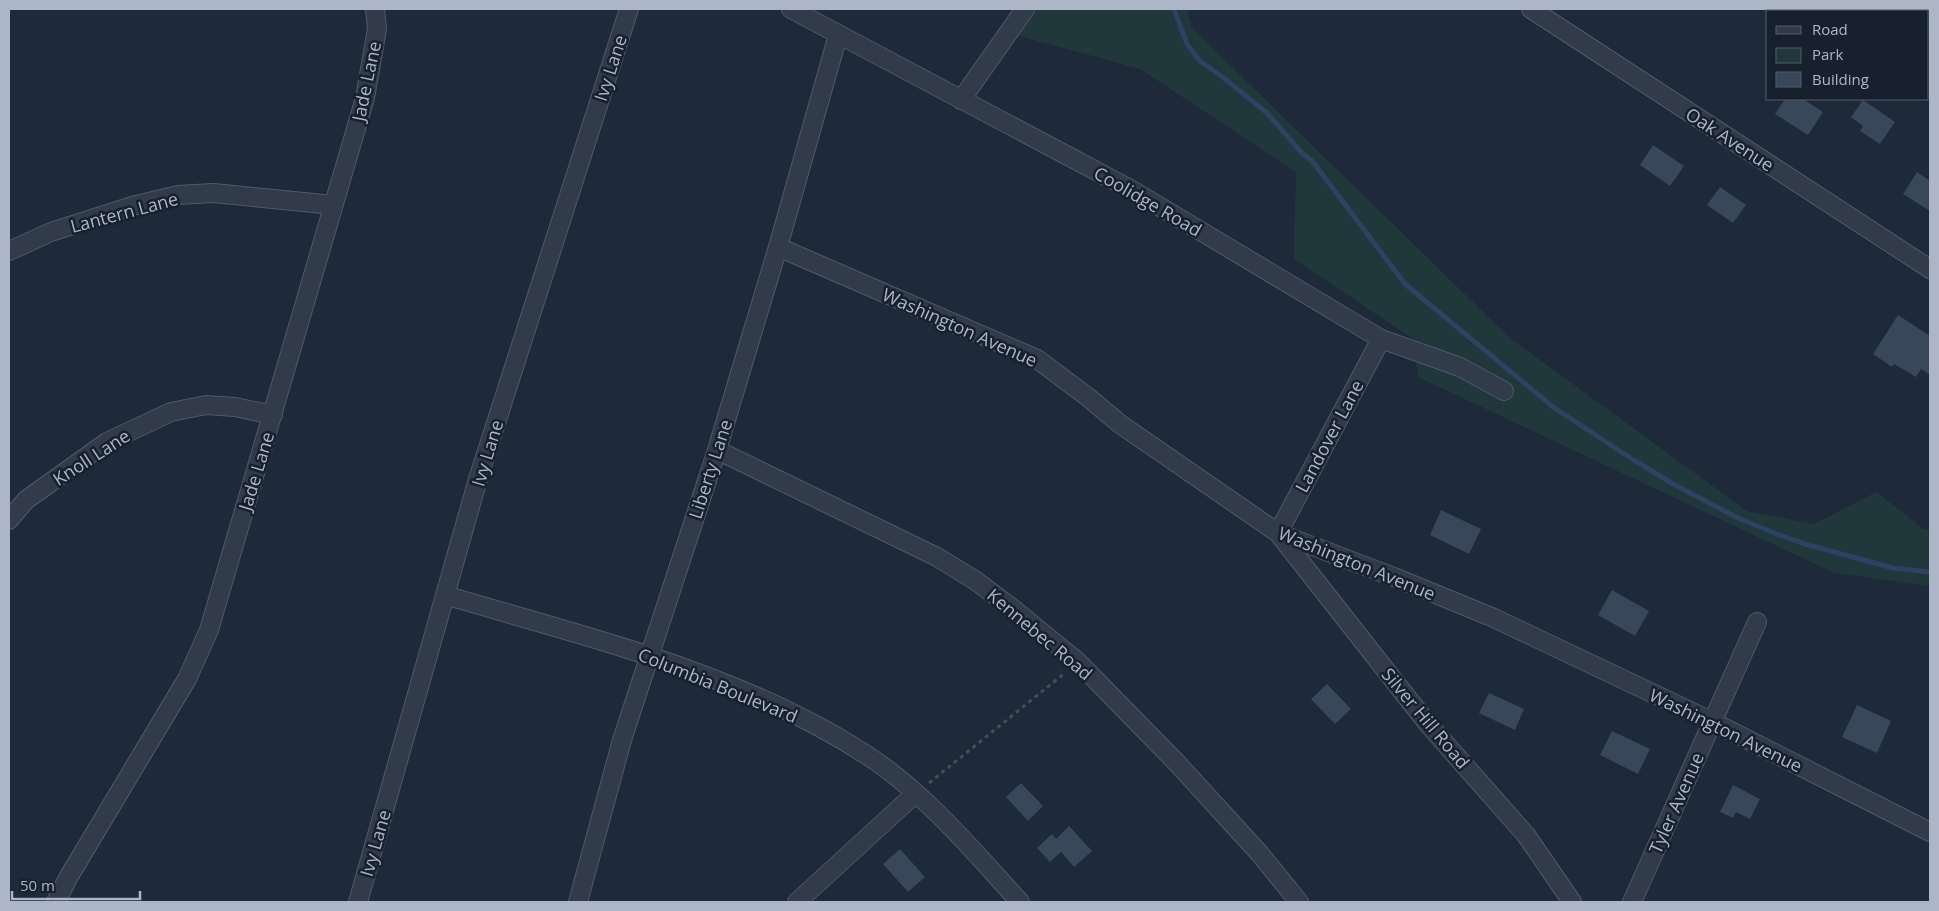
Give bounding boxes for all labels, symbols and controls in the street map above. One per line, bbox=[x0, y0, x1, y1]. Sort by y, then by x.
legend bbox=[1766, 10, 1929, 100]
text: Road bbox=[1812, 19, 1848, 39]
street label: Ivy Lane bbox=[588, 32, 632, 104]
street label: Jade Lane bbox=[345, 39, 386, 125]
text: Park bbox=[1812, 44, 1843, 64]
text: Building bbox=[1812, 69, 1869, 89]
street label: Oak Avenue bbox=[1681, 101, 1779, 177]
street label: Coolidge Road bbox=[1090, 160, 1206, 242]
street label: Lantern Lane bbox=[67, 186, 181, 238]
street label: Washington Avenue bbox=[879, 282, 1041, 372]
street label: Landover Lane bbox=[1289, 376, 1369, 496]
street label: Liberty Lane bbox=[683, 416, 737, 522]
street label: Ivy Lane bbox=[466, 417, 508, 489]
street label: Knoll Lane bbox=[48, 423, 134, 491]
street label: Jade Lane bbox=[232, 429, 279, 515]
street label: Washington Avenue bbox=[1275, 521, 1439, 605]
street label: Kennebec Road bbox=[982, 583, 1098, 685]
street label: Columbia Boulevard bbox=[635, 642, 801, 728]
street label: Silver Hill Road bbox=[1377, 663, 1475, 773]
street label: Washington Avenue bbox=[1646, 683, 1806, 777]
street label: Tyler Avenue bbox=[1643, 749, 1709, 857]
street label: Ivy Lane bbox=[354, 807, 396, 879]
scale bar bbox=[12, 868, 140, 900]
text: 50 m bbox=[20, 875, 55, 895]

